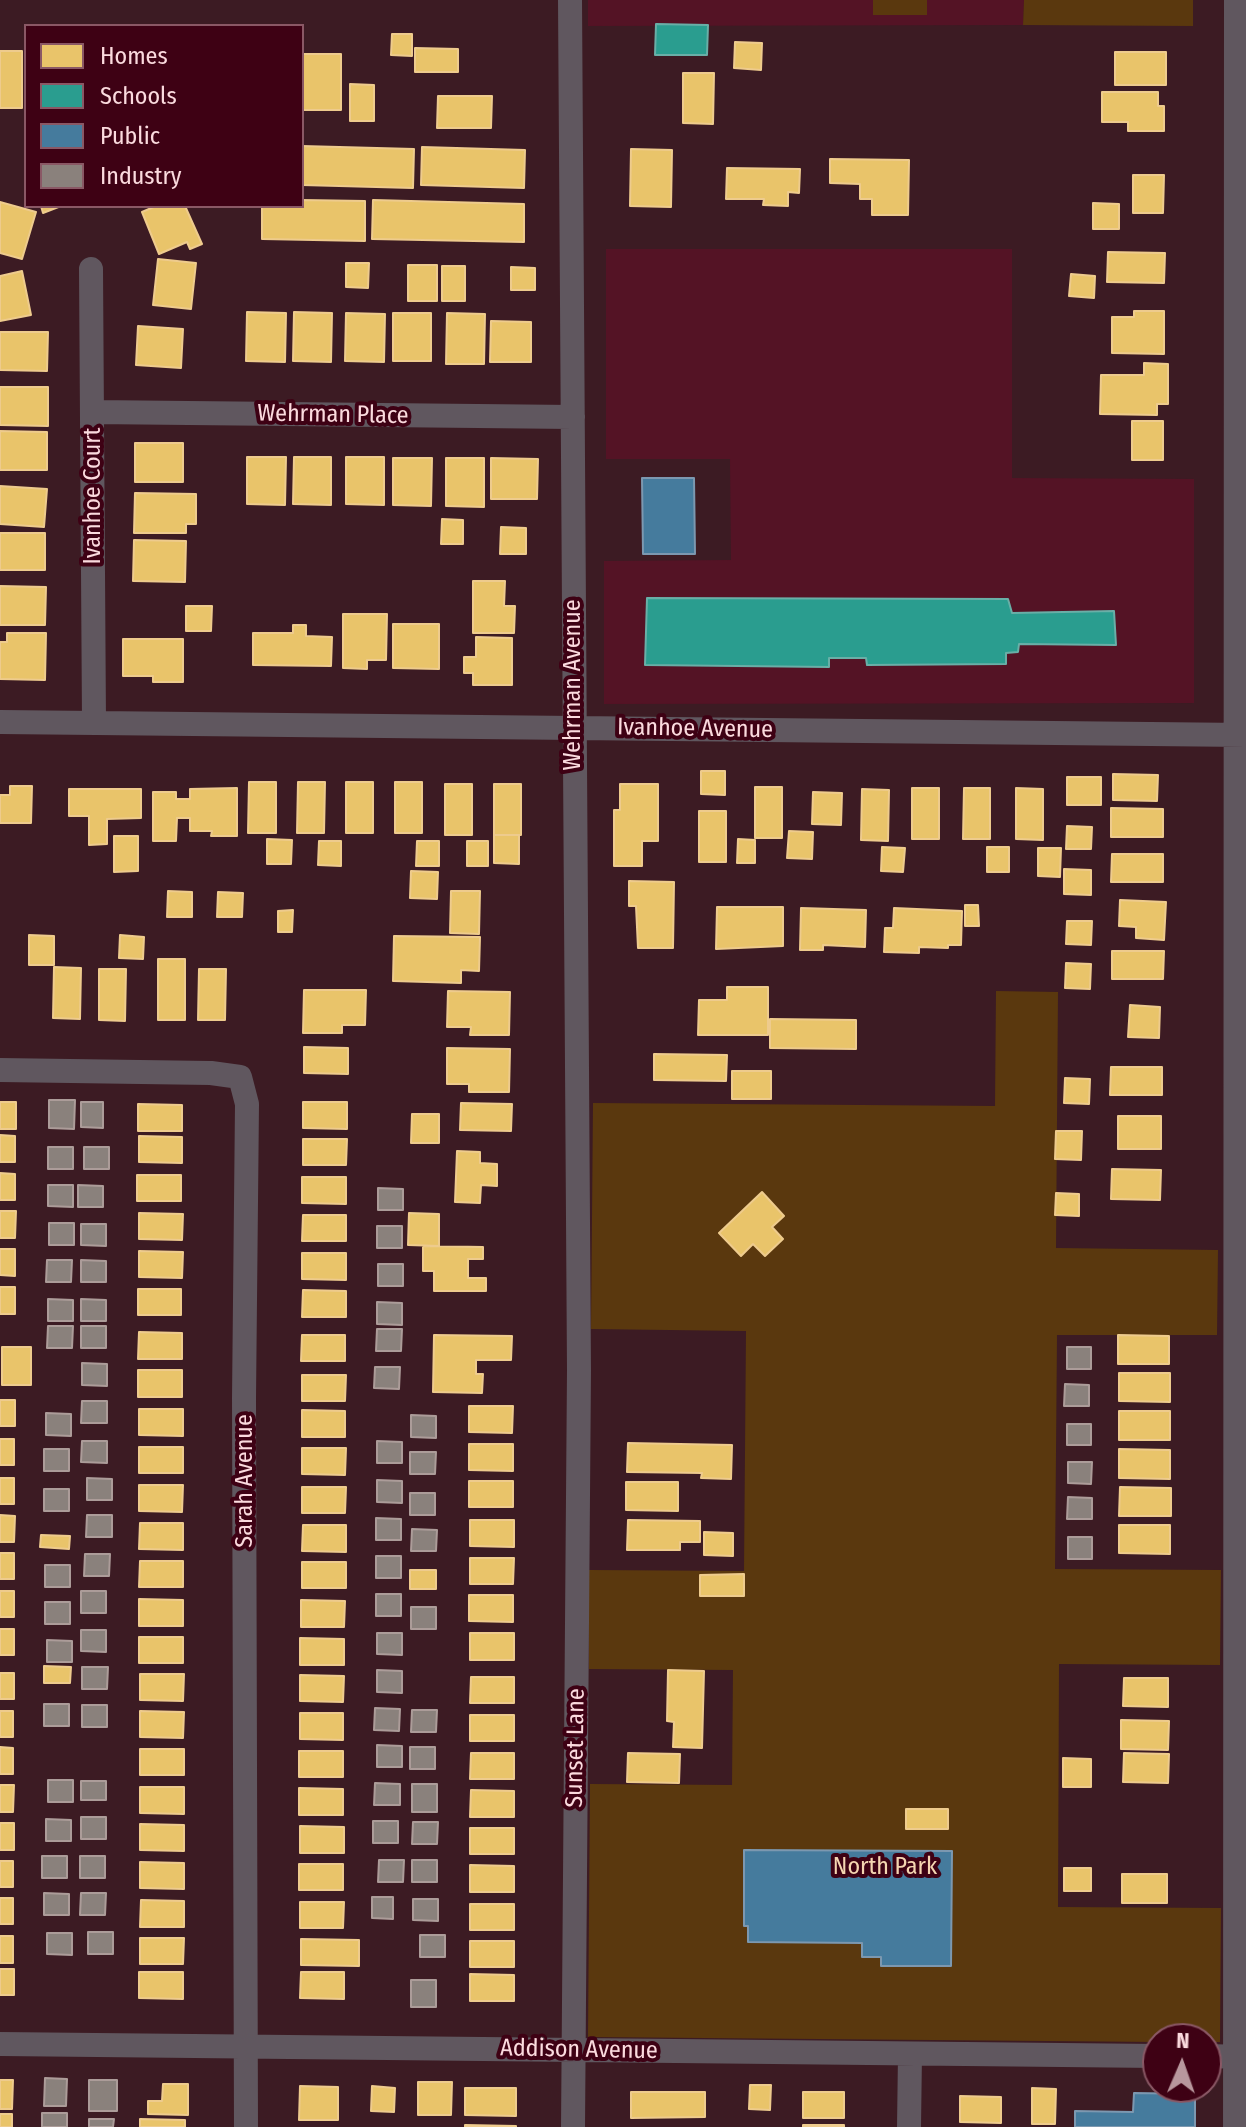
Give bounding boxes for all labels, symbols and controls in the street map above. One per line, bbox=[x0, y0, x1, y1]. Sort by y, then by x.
legend bbox=[24, 24, 304, 208]
text: Homes bbox=[100, 42, 168, 70]
text: Schools bbox=[100, 82, 177, 110]
text: Public bbox=[100, 122, 160, 150]
text: Industry bbox=[100, 162, 182, 190]
street label: Wehrman Place bbox=[257, 399, 409, 431]
street label: Ivanhoe Court bbox=[79, 428, 107, 564]
street label: Wehrman Avenue bbox=[559, 599, 587, 771]
street label: Ivanhoe Avenue bbox=[617, 713, 773, 745]
street label: Sarah Avenue bbox=[231, 1414, 259, 1548]
street label: Sunset Lane bbox=[561, 1688, 591, 1808]
park label: North Park bbox=[833, 1853, 937, 1881]
north arrow bbox=[1142, 2023, 1222, 2103]
text: N bbox=[1176, 2027, 1190, 2054]
street label: Addison Avenue bbox=[500, 2034, 658, 2066]

